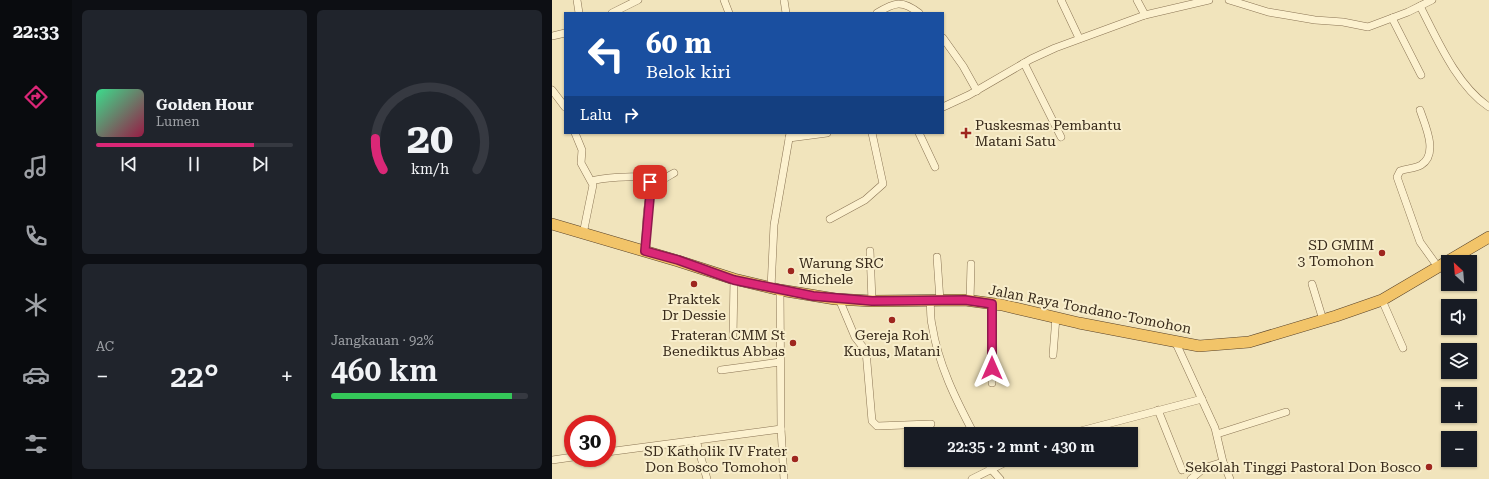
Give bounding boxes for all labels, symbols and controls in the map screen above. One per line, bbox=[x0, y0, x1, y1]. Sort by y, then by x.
text: 22:33 bbox=[13, 21, 59, 42]
text: 60 m bbox=[646, 27, 711, 60]
icon: left bbox=[580, 28, 632, 80]
text: Belok kiri bbox=[646, 61, 731, 82]
icon: directions bbox=[22, 83, 50, 111]
text: Golden Hour bbox=[156, 96, 254, 114]
icon: right bbox=[620, 104, 642, 126]
text: Lalu bbox=[580, 106, 612, 124]
text: Lumen bbox=[156, 114, 200, 129]
text: 20 bbox=[406, 114, 453, 163]
place label: Puskesmas Pembantu Matani Satu bbox=[975, 117, 1122, 149]
marker: Puskesmas Pembantu Matani Satu bbox=[960, 127, 972, 139]
icon: music bbox=[22, 153, 50, 181]
icon: previous bbox=[118, 153, 140, 175]
icon: pause bbox=[183, 153, 205, 175]
icon: next bbox=[249, 153, 271, 175]
text: km/h bbox=[410, 160, 449, 176]
pin bbox=[633, 165, 667, 199]
icon: arrive bbox=[639, 171, 661, 193]
icon: phone bbox=[22, 222, 50, 250]
place label: SD GMIM 3 Tomohon bbox=[1298, 237, 1374, 269]
marker: SD GMIM 3 Tomohon bbox=[1377, 248, 1387, 258]
place label: Warung SRC Michele bbox=[799, 255, 884, 287]
north arrow bbox=[1441, 255, 1477, 291]
map controls bbox=[1441, 255, 1477, 467]
marker: Warung SRC Michele bbox=[786, 266, 796, 276]
marker: Praktek Dr Dessie bbox=[689, 279, 699, 289]
street label: Jalan Raya Tondano-Tomohon bbox=[987, 281, 1193, 337]
icon: climate bbox=[22, 291, 50, 319]
place label: Praktek Dr Dessie bbox=[662, 291, 726, 323]
button: sound bbox=[1441, 299, 1477, 335]
marker: Gereja Roh Kudus, Matani bbox=[887, 315, 897, 325]
place label: Frateran CMM St Benediktus Abbas bbox=[662, 327, 785, 359]
place label: Gereja Roh Kudus, Matani bbox=[843, 327, 941, 359]
text: Jangkauan · 92% bbox=[331, 333, 434, 348]
marker: Frateran CMM St Benediktus Abbas bbox=[788, 338, 798, 348]
text: AC bbox=[96, 339, 114, 354]
button: layers bbox=[1441, 343, 1477, 379]
position arrow bbox=[971, 347, 1013, 389]
text: 460 km bbox=[331, 353, 438, 388]
text: 22° bbox=[170, 359, 219, 394]
icon: car bbox=[22, 361, 50, 389]
text: − bbox=[96, 364, 108, 389]
text: + bbox=[281, 364, 293, 389]
button: + bbox=[1441, 387, 1477, 423]
speed limit sign: 30 bbox=[564, 415, 616, 467]
icon: filters bbox=[22, 430, 50, 458]
button: − bbox=[1441, 431, 1477, 467]
text: 22:35 · 2 mnt · 430 m bbox=[947, 438, 1095, 456]
place label: SD Katholik IV Frater Don Bosco Tomohon bbox=[644, 443, 787, 475]
marker: SD Katholik IV Frater Don Bosco Tomohon bbox=[790, 454, 800, 464]
place label: Sekolah Tinggi Pastoral Don Bosco bbox=[1185, 459, 1421, 475]
marker: Sekolah Tinggi Pastoral Don Bosco bbox=[1424, 462, 1434, 472]

